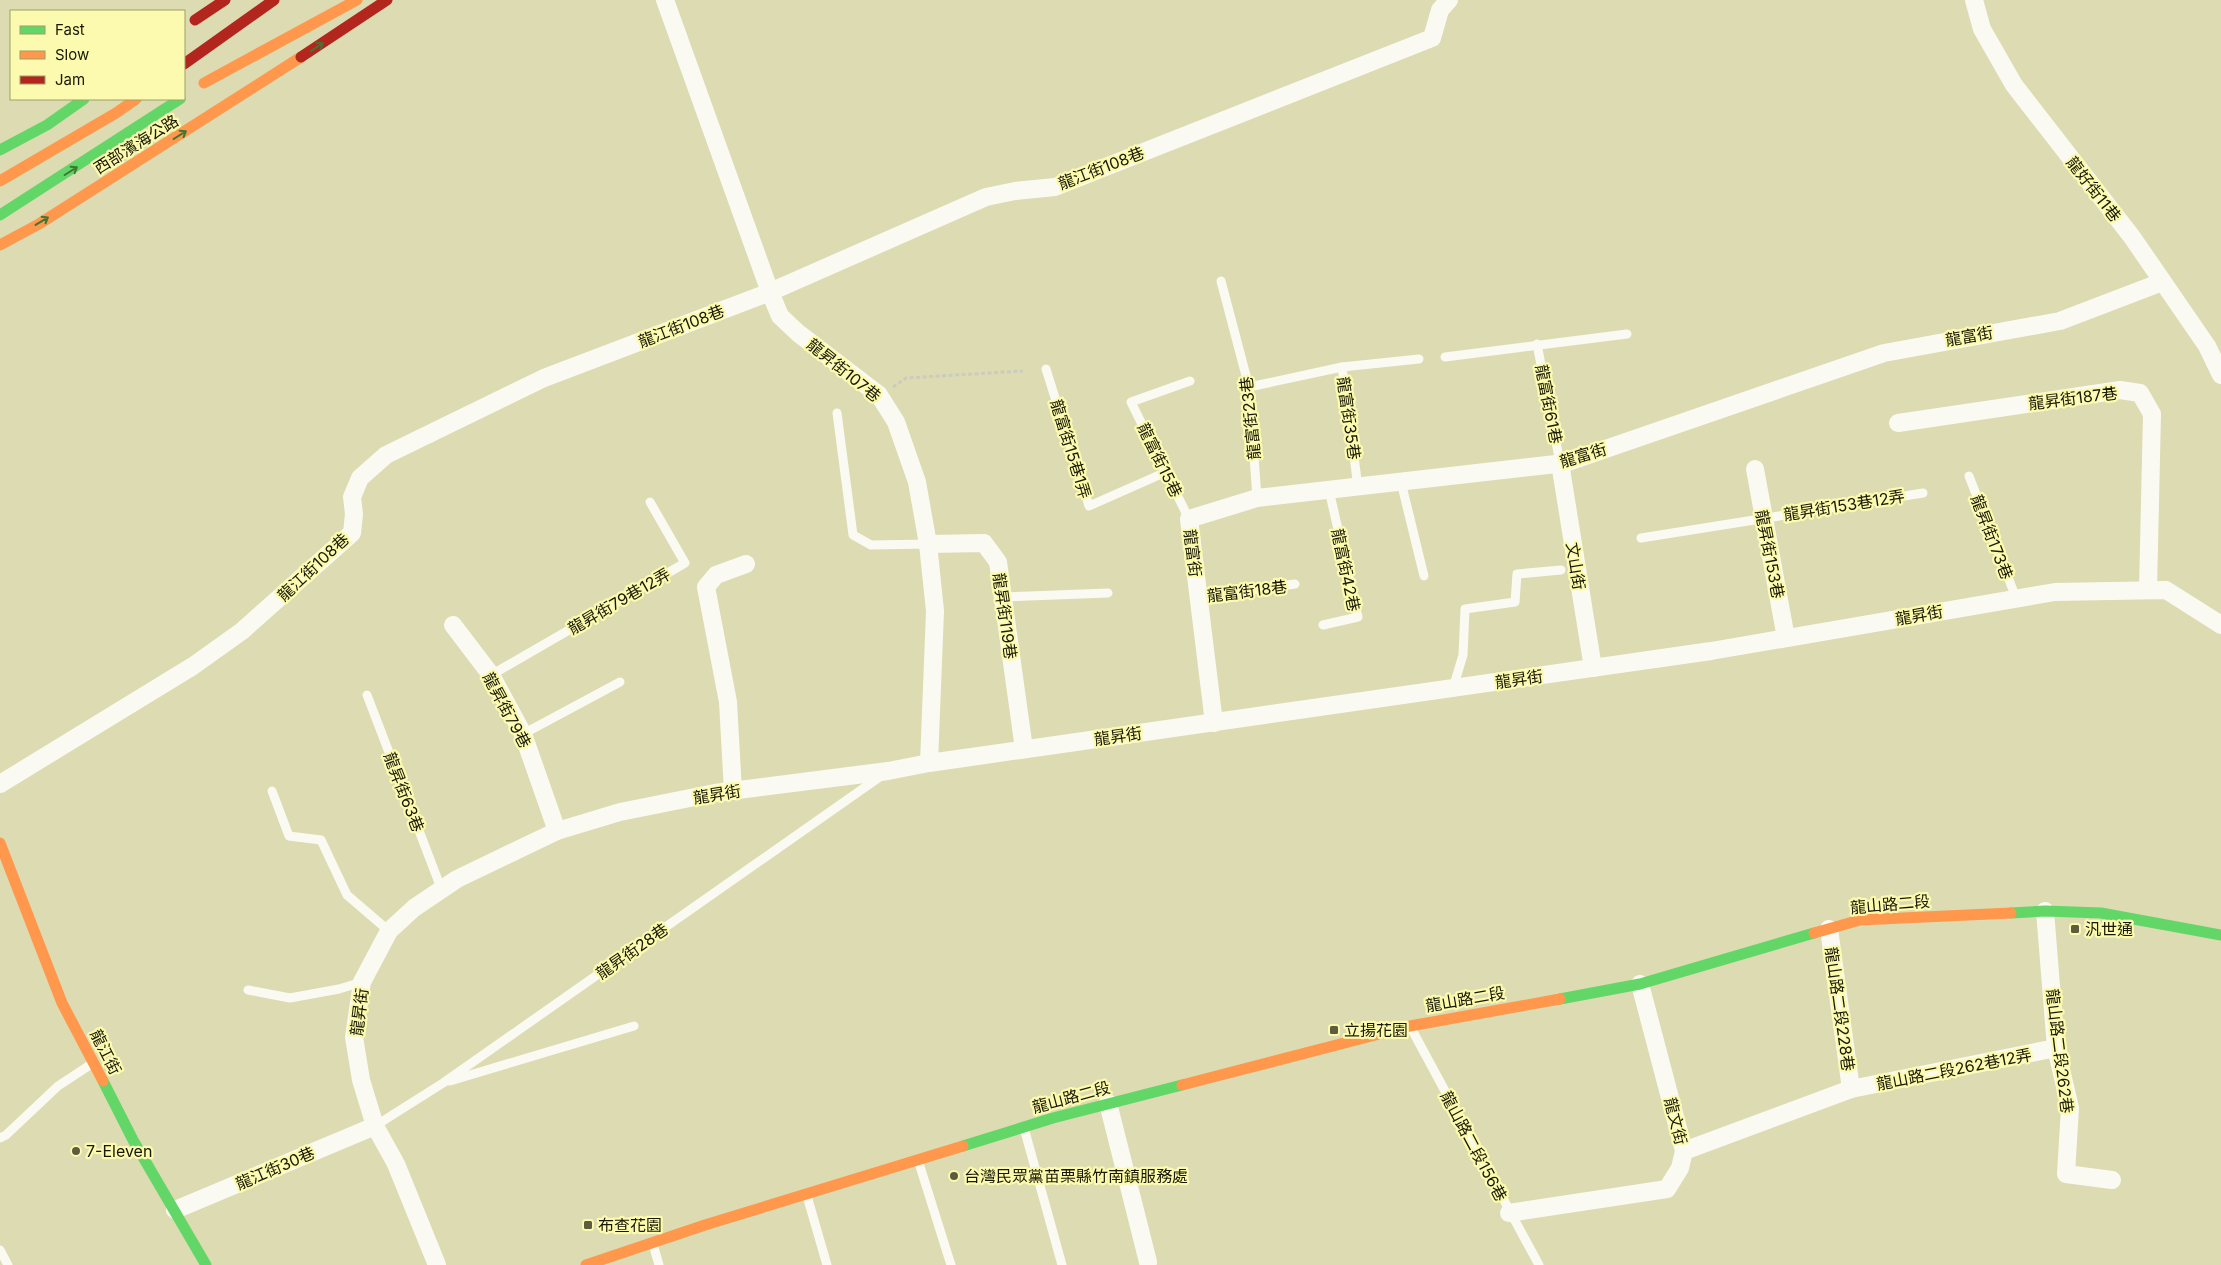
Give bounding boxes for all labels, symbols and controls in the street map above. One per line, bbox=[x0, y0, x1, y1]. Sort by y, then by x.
legend bbox=[10, 10, 185, 100]
text: Fast bbox=[55, 20, 85, 39]
one-way arrow bbox=[309, 42, 323, 52]
text: Slow bbox=[55, 45, 89, 64]
text: Jam bbox=[55, 70, 85, 89]
street label: 西部濱海公路 bbox=[90, 110, 182, 178]
one-way arrow bbox=[173, 130, 187, 140]
street label: 龍江街108巷 bbox=[1055, 142, 1147, 194]
street label: 龍好街11巷 bbox=[2062, 152, 2126, 226]
one-way arrow bbox=[63, 165, 77, 175]
one-way arrow bbox=[35, 216, 49, 226]
street label: 龍江街108巷 bbox=[635, 300, 727, 352]
street label: 龍富街 bbox=[1944, 322, 1994, 350]
street label: 龍昇街107巷 bbox=[803, 334, 885, 406]
street label: 龍富街61巷 bbox=[1532, 363, 1566, 445]
street label: 龍富街23巷 bbox=[1236, 375, 1264, 461]
street label: 龍富街35巷 bbox=[1333, 375, 1365, 461]
street label: 龍昇街187巷 bbox=[2027, 383, 2119, 413]
street label: 龍富街15巷1弄 bbox=[1046, 397, 1096, 501]
street label: 龍富街15巷 bbox=[1133, 420, 1187, 500]
street label: 龍富街 bbox=[1557, 438, 1609, 472]
street label: 龍昇街153巷12弄 bbox=[1782, 486, 1906, 524]
street label: 龍昇街173巷 bbox=[1967, 492, 2017, 582]
street label: 龍昇街153巷 bbox=[1752, 508, 1788, 600]
street label: 龍富街42巷 bbox=[1327, 527, 1365, 613]
street label: 龍富街 bbox=[1180, 528, 1206, 578]
street label: 龍江街108巷 bbox=[273, 529, 353, 605]
street label: 文山街 bbox=[1562, 541, 1590, 591]
street label: 龍昇街79巷12弄 bbox=[564, 564, 674, 638]
street label: 龍昇街119巷 bbox=[989, 572, 1021, 660]
street label: 龍富街18巷 bbox=[1206, 576, 1288, 606]
street label: 龍昇街 bbox=[1894, 601, 1944, 629]
street label: 龍昇街 bbox=[1494, 666, 1544, 692]
street label: 龍昇街79巷 bbox=[479, 669, 535, 751]
street label: 龍昇街 bbox=[1093, 723, 1143, 749]
street label: 龍昇街63巷 bbox=[380, 749, 428, 835]
street label: 龍昇街 bbox=[692, 780, 742, 808]
street label: 龍山路二段 bbox=[1849, 891, 1931, 917]
street label: 龍昇街28巷 bbox=[592, 919, 672, 983]
place label: 汎世通 bbox=[2085, 919, 2133, 939]
marker: 汎世通 bbox=[2069, 923, 2081, 935]
street label: 龍山路二段228巷 bbox=[1821, 946, 1859, 1072]
street label: 龍山路二段 bbox=[1424, 982, 1506, 1016]
street label: 龍昇街 bbox=[346, 987, 372, 1037]
street label: 龍山路二段262巷 bbox=[2042, 988, 2078, 1114]
place label: 立揚花園 bbox=[1344, 1020, 1408, 1040]
marker: 立揚花園 bbox=[1328, 1024, 1340, 1036]
street label: 龍江街 bbox=[86, 1026, 126, 1078]
street label: 龍山路二段262巷12弄 bbox=[1875, 1044, 2033, 1094]
street label: 龍山路二段 bbox=[1030, 1077, 1112, 1117]
street label: 龍山路二段156巷 bbox=[1436, 1087, 1512, 1205]
street label: 龍文街 bbox=[1660, 1095, 1692, 1147]
place label: 7-Eleven bbox=[86, 1141, 152, 1161]
street label: 龍江街30巷 bbox=[232, 1142, 318, 1194]
marker: 7-Eleven bbox=[70, 1145, 82, 1157]
place label: 台灣民眾黨苗栗縣竹南鎮服務處 bbox=[964, 1166, 1188, 1186]
marker: 台灣民眾黨苗栗縣竹南鎮服務處 bbox=[948, 1170, 960, 1182]
place label: 布查花園 bbox=[598, 1215, 662, 1235]
marker: 布查花園 bbox=[582, 1219, 594, 1231]

